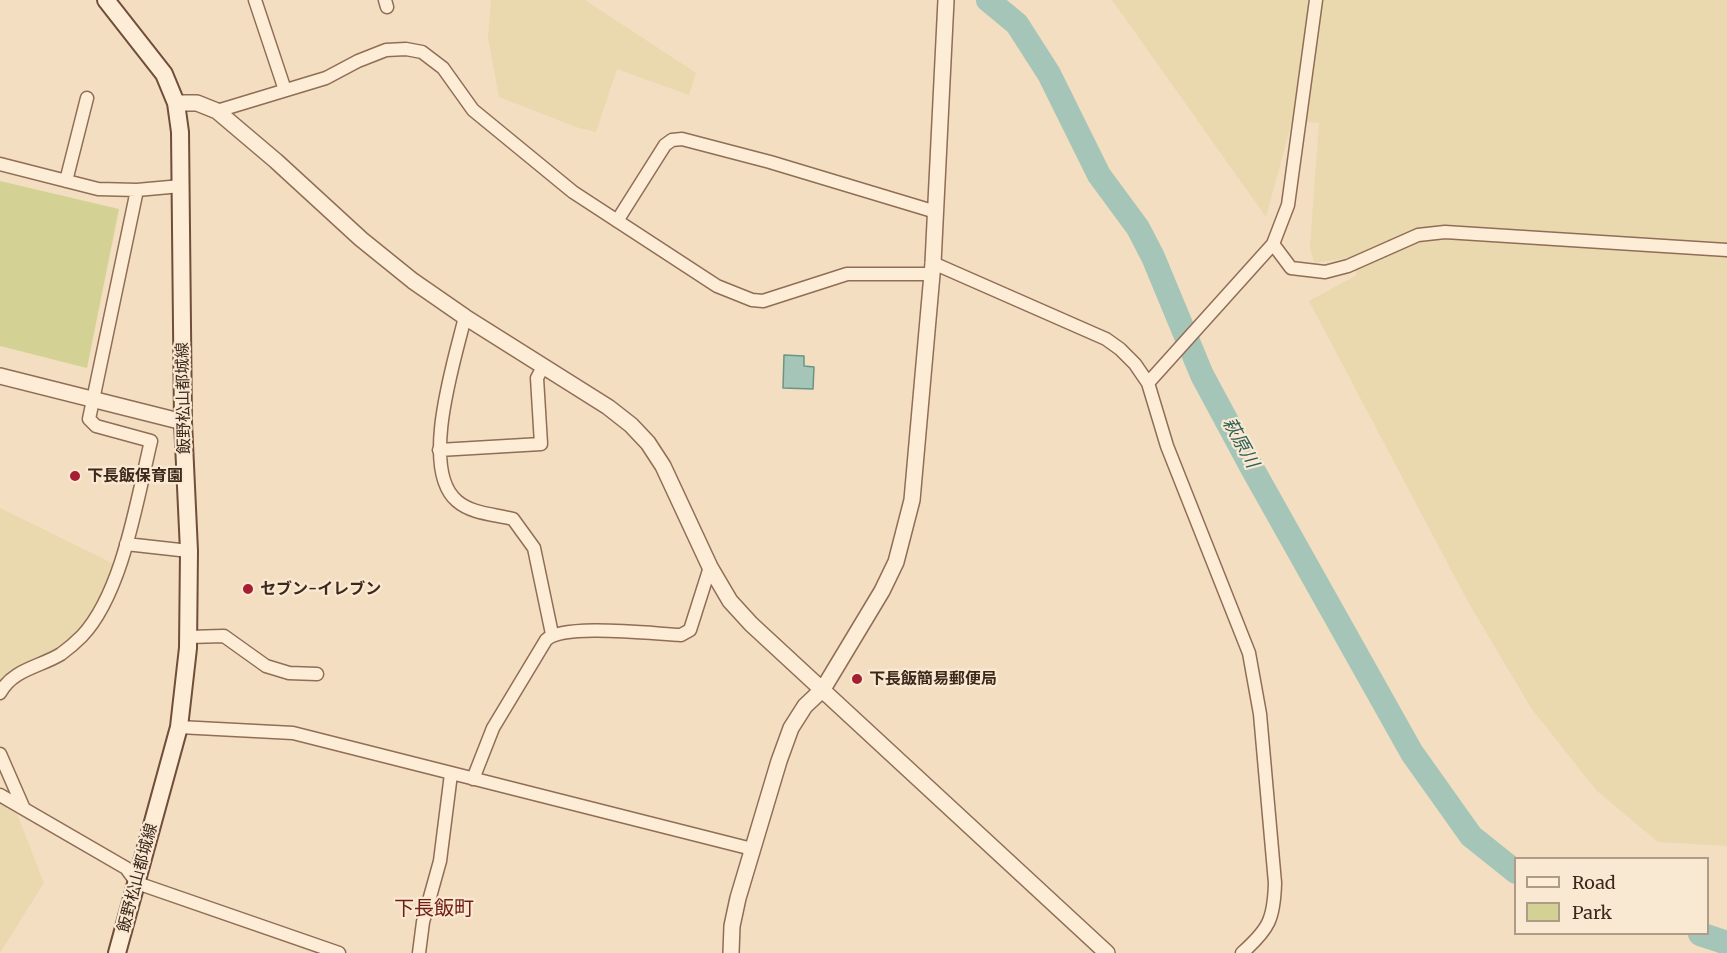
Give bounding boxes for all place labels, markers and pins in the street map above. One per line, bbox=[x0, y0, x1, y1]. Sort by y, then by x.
place label: 下長飯保育園 bbox=[87, 466, 183, 486]
marker: 下長飯保育園 bbox=[68, 469, 82, 483]
place label: セブン-イレブン bbox=[260, 579, 381, 599]
marker: セブン-イレブン bbox=[241, 582, 255, 596]
place label: 下長飯簡易郵便局 bbox=[869, 669, 997, 689]
marker: 下長飯簡易郵便局 bbox=[850, 672, 864, 686]

